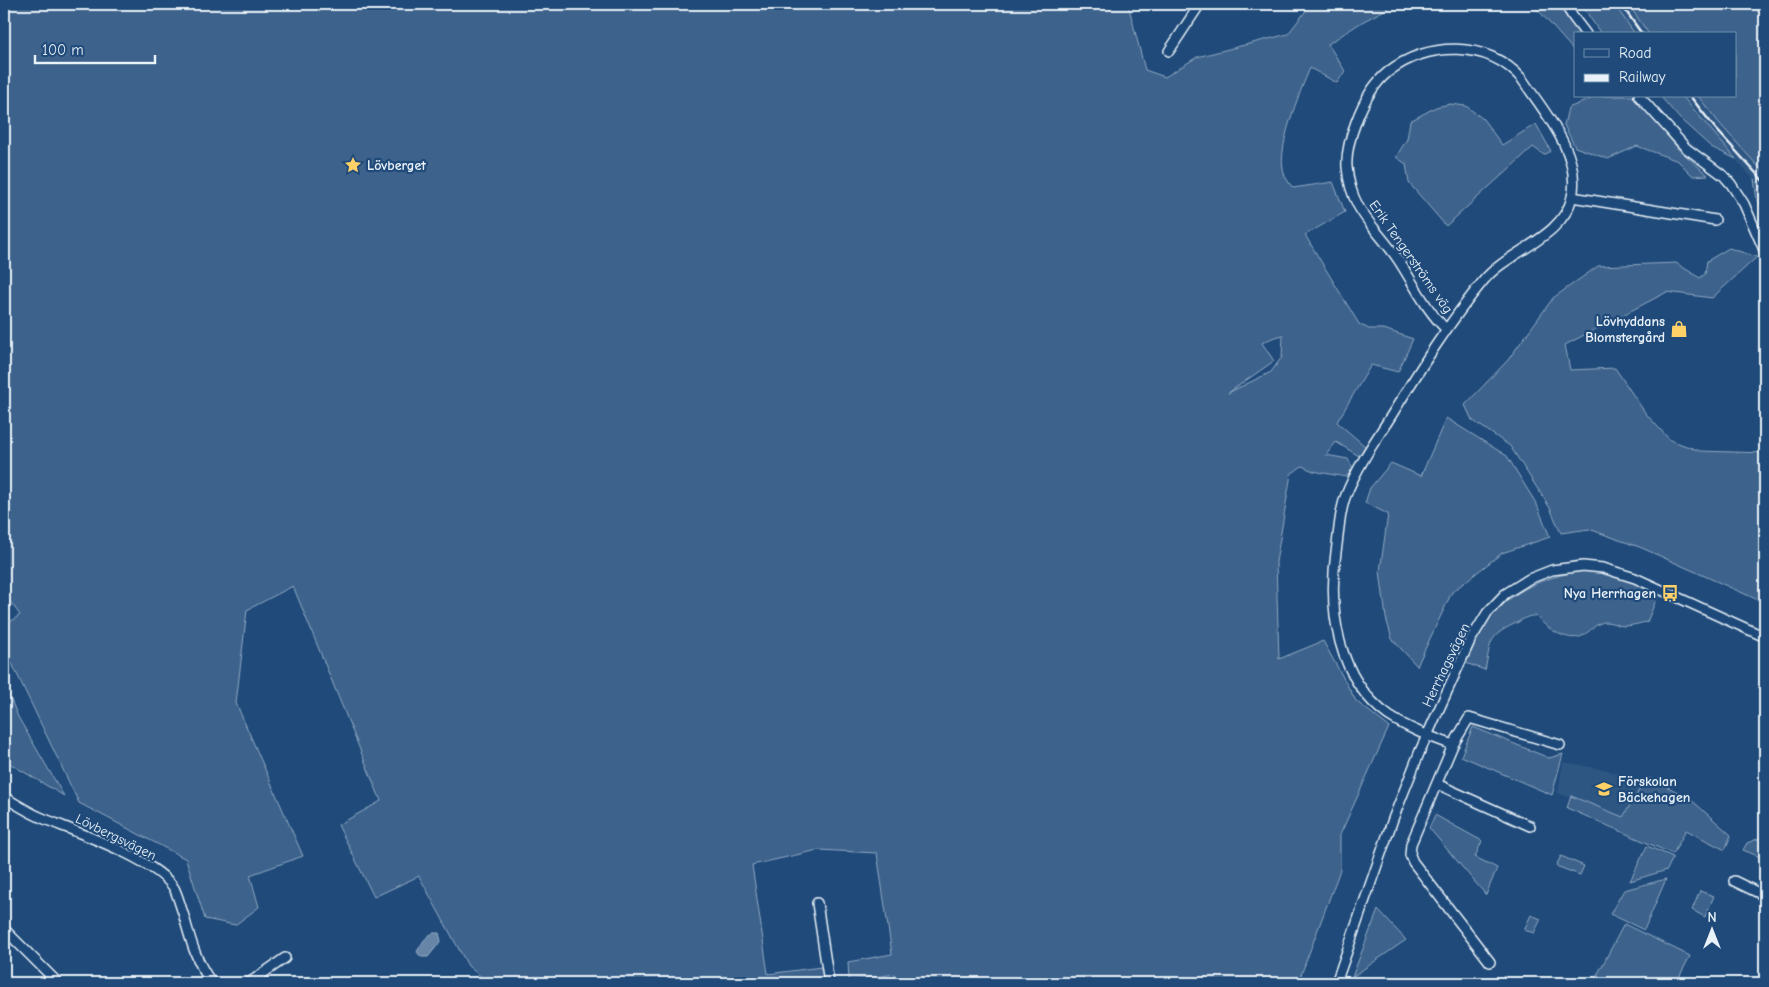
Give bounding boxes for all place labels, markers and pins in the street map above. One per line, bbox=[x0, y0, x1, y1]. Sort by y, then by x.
place icon: Lövberget bbox=[343, 155, 363, 175]
place label: Lövberget bbox=[367, 157, 426, 174]
place label: Lövhyddans Blomstergård bbox=[1585, 313, 1665, 346]
shop icon: Lövhyddans Blomstergård bbox=[1669, 319, 1689, 339]
bus stop icon: Nya Herrhagen bbox=[1660, 583, 1680, 603]
place label: Nya Herrhagen bbox=[1564, 585, 1656, 602]
place label: Förskolan Bäckehagen bbox=[1618, 773, 1690, 806]
school or university icon: Förskolan Bäckehagen bbox=[1594, 779, 1614, 799]

